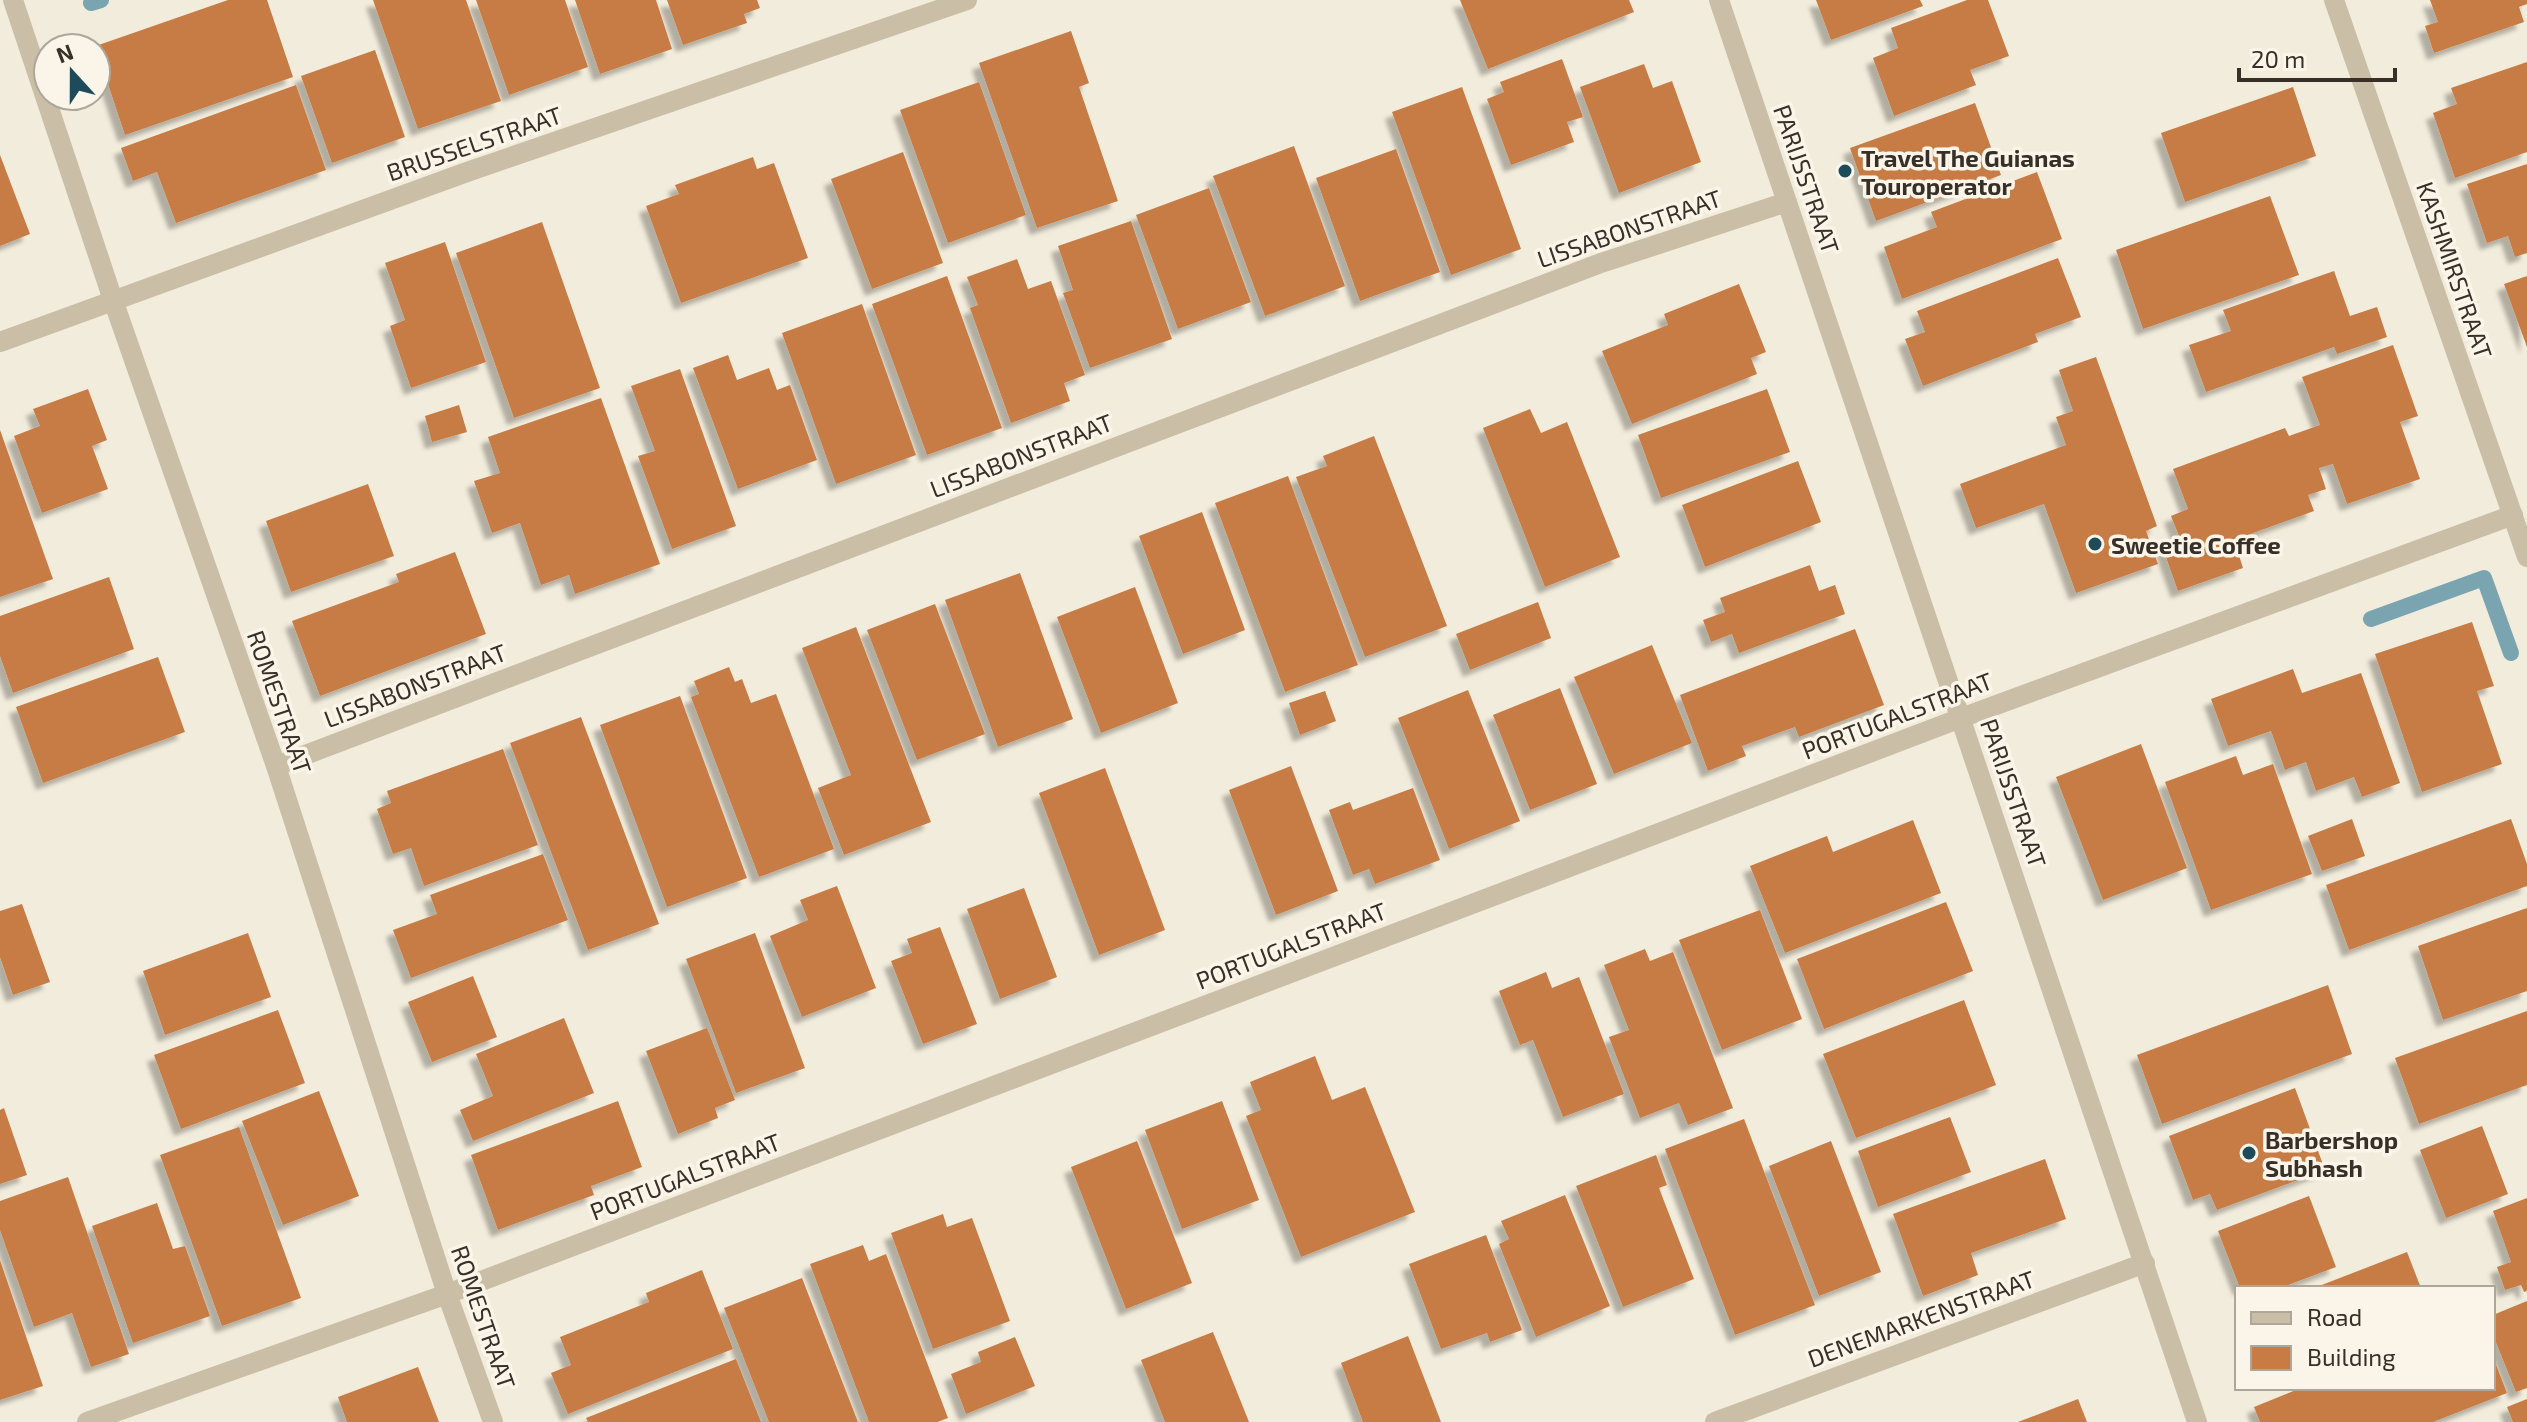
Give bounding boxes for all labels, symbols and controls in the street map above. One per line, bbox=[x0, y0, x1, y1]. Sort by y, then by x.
north arrow bbox=[32, 32, 112, 112]
scale bar bbox=[2239, 32, 2395, 82]
text: N bbox=[52, 37, 77, 67]
text: 20 m bbox=[2251, 44, 2305, 73]
street label: BRUSSELSTRAAT bbox=[383, 99, 565, 187]
street label: PARIJSSTRAAT bbox=[1768, 101, 1846, 257]
place label: Travel The Guianas Touroperator bbox=[1861, 143, 2075, 200]
marker: Travel The Guianas Touroperator bbox=[1836, 162, 1854, 180]
street label: KASHMIRSTRAAT bbox=[2411, 178, 2499, 362]
street label: LISSABONSTRAAT bbox=[1533, 183, 1725, 273]
street label: LISSABONSTRAAT bbox=[926, 407, 1116, 503]
place label: Sweetie Coffee bbox=[2111, 530, 2281, 559]
marker: Sweetie Coffee bbox=[2086, 535, 2104, 553]
street label: ROMESTRAAT bbox=[242, 626, 318, 778]
street label: LISSABONSTRAAT bbox=[320, 637, 510, 733]
street label: PORTUGALSTRAAT bbox=[1798, 665, 1996, 765]
street label: PARIJSSTRAAT bbox=[1975, 715, 2053, 871]
street label: PORTUGALSTRAAT bbox=[1192, 895, 1390, 995]
place label: Barbershop Subhash bbox=[2265, 1125, 2398, 1182]
street label: PORTUGALSTRAAT bbox=[586, 1126, 784, 1226]
marker: Barbershop Subhash bbox=[2240, 1144, 2258, 1162]
street label: ROMESTRAAT bbox=[446, 1241, 522, 1393]
street label: DENEMARKENSTRAAT bbox=[1803, 1263, 2039, 1373]
legend bbox=[2235, 1286, 2495, 1390]
text: Road bbox=[2307, 1302, 2362, 1331]
text: Building bbox=[2307, 1342, 2396, 1371]

